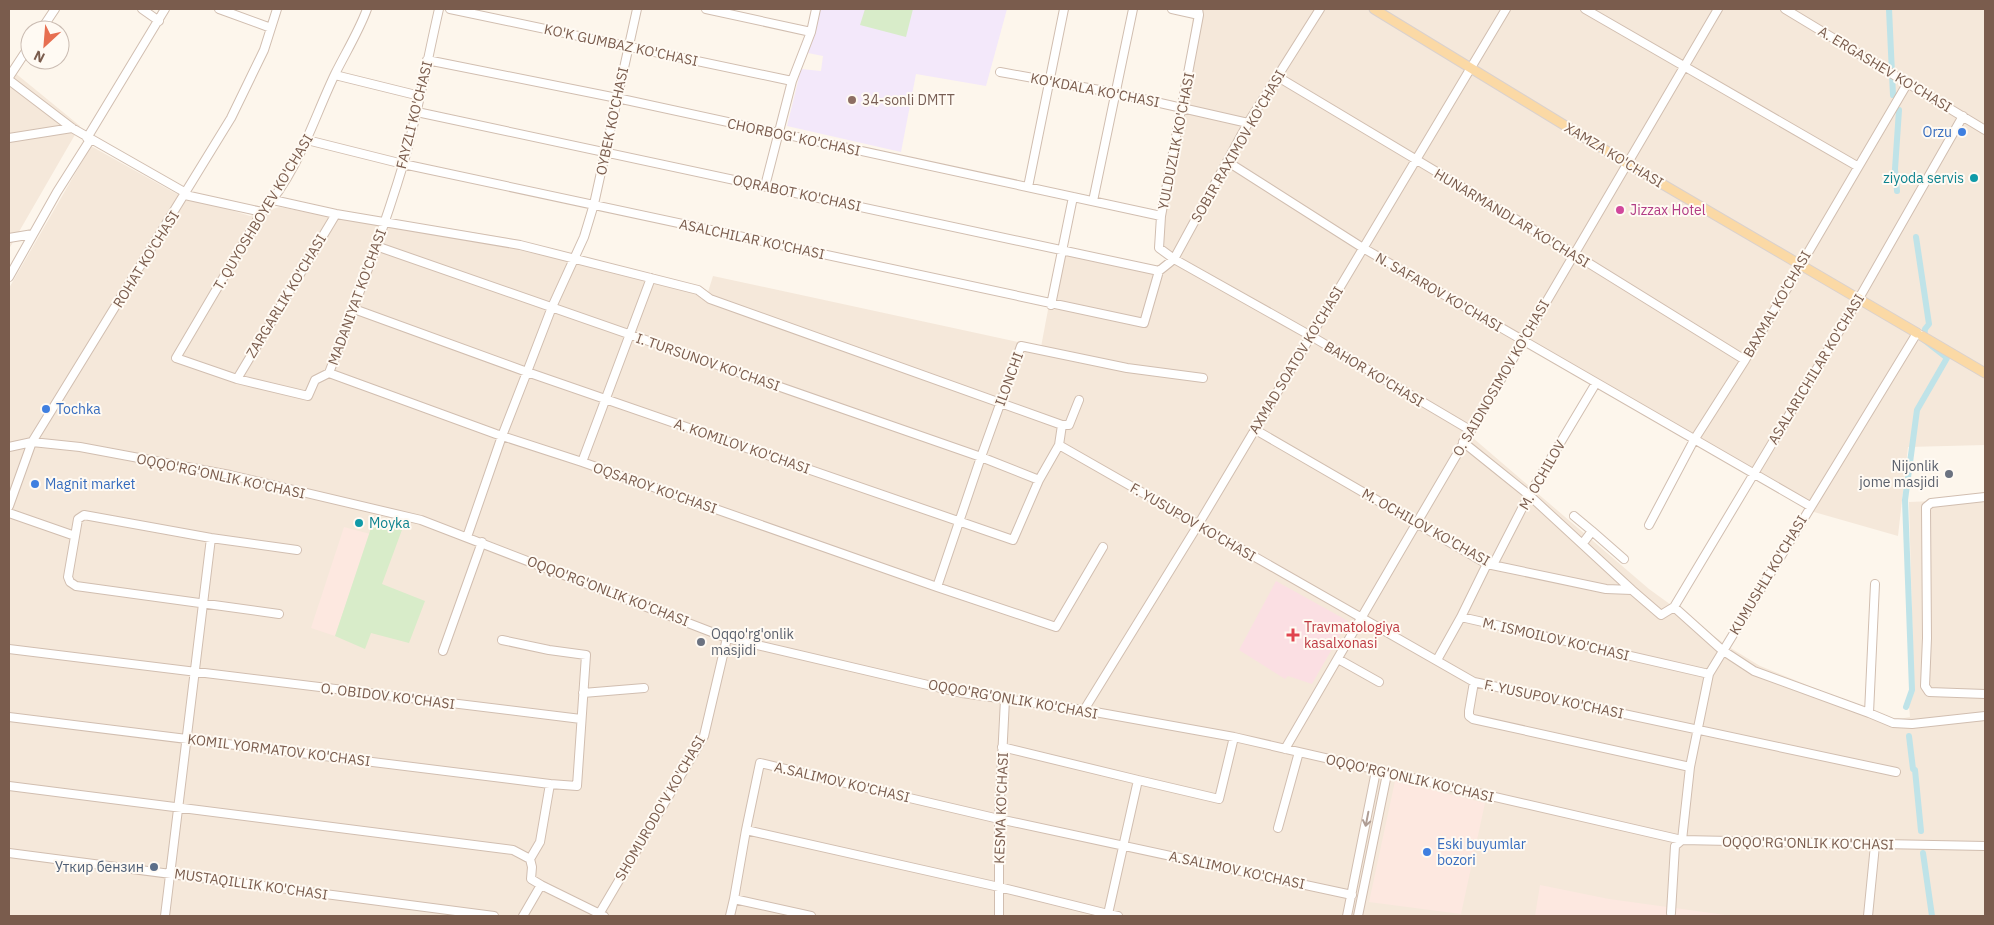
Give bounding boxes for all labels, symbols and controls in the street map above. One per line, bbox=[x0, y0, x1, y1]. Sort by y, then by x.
north arrow bbox=[20, 20, 70, 70]
street label: KO'K GUMBAZ KO'CHASI bbox=[542, 20, 700, 70]
street label: A. ERGASHEV KO'CHASI bbox=[1815, 22, 1955, 116]
text: N bbox=[31, 46, 48, 67]
street label: FAYZLI KO'CHASI bbox=[392, 59, 436, 171]
street label: OYBEK KO'CHASI bbox=[592, 65, 632, 177]
street label: SOBIR RAXIMOV KO'CHASI bbox=[1187, 67, 1289, 225]
street label: KO'KDALA KO'CHASI bbox=[1029, 69, 1161, 111]
street label: YULDUZLIK KO'CHASI bbox=[1154, 71, 1198, 211]
place label: 34-sonli DMTT bbox=[862, 91, 955, 109]
marker: 34-sonli DMTT bbox=[846, 94, 858, 106]
street label: CHORBOG' KO'CHASI bbox=[726, 114, 862, 160]
street label: XAMZA KO'CHASI bbox=[1561, 118, 1667, 192]
place label: Orzu bbox=[1923, 123, 1952, 141]
marker: Orzu bbox=[1956, 126, 1968, 138]
street label: T. QUYOSHBOYEV KO'CHASI bbox=[209, 131, 317, 293]
street label: HUNARMANDLAR KO'CHASI bbox=[1431, 164, 1593, 272]
place label: ziyoda servis bbox=[1883, 169, 1964, 187]
street label: OQRABOT KO'CHASI bbox=[731, 171, 863, 215]
marker: ziyoda servis bbox=[1968, 172, 1980, 184]
place label: Jizzax Hotel bbox=[1630, 201, 1706, 219]
marker: Jizzax Hotel bbox=[1614, 204, 1626, 216]
street label: ROHAT KO'CHASI bbox=[109, 207, 183, 311]
street label: ASALCHILAR KO'CHASI bbox=[678, 215, 826, 263]
street label: MADANIYAT KO'CHASI bbox=[324, 226, 390, 368]
street label: ZARGARLIK KO'CHASI bbox=[242, 231, 330, 361]
street label: BAXMAL KO'CHASI bbox=[1739, 247, 1815, 361]
street label: N. SAFAROV KO'CHASI bbox=[1372, 248, 1506, 336]
street label: AXMAD SOATOV KO'CHASI bbox=[1245, 283, 1347, 437]
street label: ASALARICHILAR KO'CHASI bbox=[1764, 290, 1868, 448]
street label: O. SAIDNOSIMOV KO'CHASI bbox=[1449, 296, 1553, 460]
street label: I. TURSUNOV KO'CHASI bbox=[634, 329, 782, 395]
street label: BAHOR KO'CHASI bbox=[1321, 337, 1427, 411]
street label: ILONCHI bbox=[991, 350, 1027, 408]
place label: Tochka bbox=[56, 400, 101, 418]
marker: Tochka bbox=[40, 403, 52, 415]
street label: A. KOMILOV KO'CHASI bbox=[672, 414, 812, 478]
street label: M. OCHILOV bbox=[1515, 437, 1569, 513]
street label: OQQO'RG'ONLIK KO'CHASI bbox=[135, 449, 307, 503]
place label: Nijonlik jome masjidi bbox=[1859, 457, 1940, 491]
street label: OQSAROY KO'CHASI bbox=[591, 458, 719, 518]
marker: Nijonlik jome masjidi bbox=[1943, 468, 1955, 480]
place label: Magnit market bbox=[45, 475, 136, 493]
marker: Magnit market bbox=[29, 478, 41, 490]
street label: F. YUSUPOV KO'CHASI bbox=[1127, 479, 1259, 565]
street label: M. OCHILOV KO'CHASI bbox=[1359, 484, 1493, 570]
street label: KUMUSHLI KO'CHASI bbox=[1725, 512, 1811, 638]
place label: Moyka bbox=[369, 514, 410, 532]
marker: Moyka bbox=[353, 517, 365, 529]
street label: OQQO'RG'ONLIK KO'CHASI bbox=[524, 552, 692, 630]
street label: M. ISMOILOV KO'CHASI bbox=[1481, 613, 1631, 665]
place label: Travmatologiya kasalxonasi bbox=[1304, 618, 1400, 652]
place label: Oqqo'rg'onlik masjidi bbox=[711, 625, 795, 659]
marker: Travmatologiya kasalxonasi bbox=[1286, 628, 1300, 642]
marker: Oqqo'rg'onlik masjidi bbox=[695, 636, 707, 648]
street label: OQQO'RG'ONLIK KO'CHASI bbox=[927, 675, 1099, 723]
street label: F. YUSUPOV KO'CHASI bbox=[1483, 675, 1625, 723]
street label: O. OBIDOV KO'CHASI bbox=[320, 679, 456, 713]
street label: KOMIL YORMATOV KO'CHASI bbox=[187, 730, 371, 770]
street label: SHOMURODO'V KO'CHASI bbox=[611, 732, 709, 884]
street label: OQQO'RG'ONLIK KO'CHASI bbox=[1324, 750, 1496, 806]
street label: KESMA KO'CHASI bbox=[990, 752, 1012, 864]
street label: A.SALIMOV KO'CHASI bbox=[772, 758, 912, 806]
one-way arrow bbox=[1361, 810, 1371, 826]
street label: OQQO'RG'ONLIK KO'CHASI bbox=[1722, 833, 1894, 853]
place label: Eski buyumlar bozori bbox=[1437, 835, 1526, 869]
marker: Eski buyumlar bozori bbox=[1421, 846, 1433, 858]
street label: A.SALIMOV KO'CHASI bbox=[1167, 847, 1307, 893]
place label: Уткир бензин bbox=[55, 858, 144, 876]
marker: Уткир бензин bbox=[148, 861, 160, 873]
street label: MUSTAQILLIK KO'CHASI bbox=[173, 864, 329, 904]

